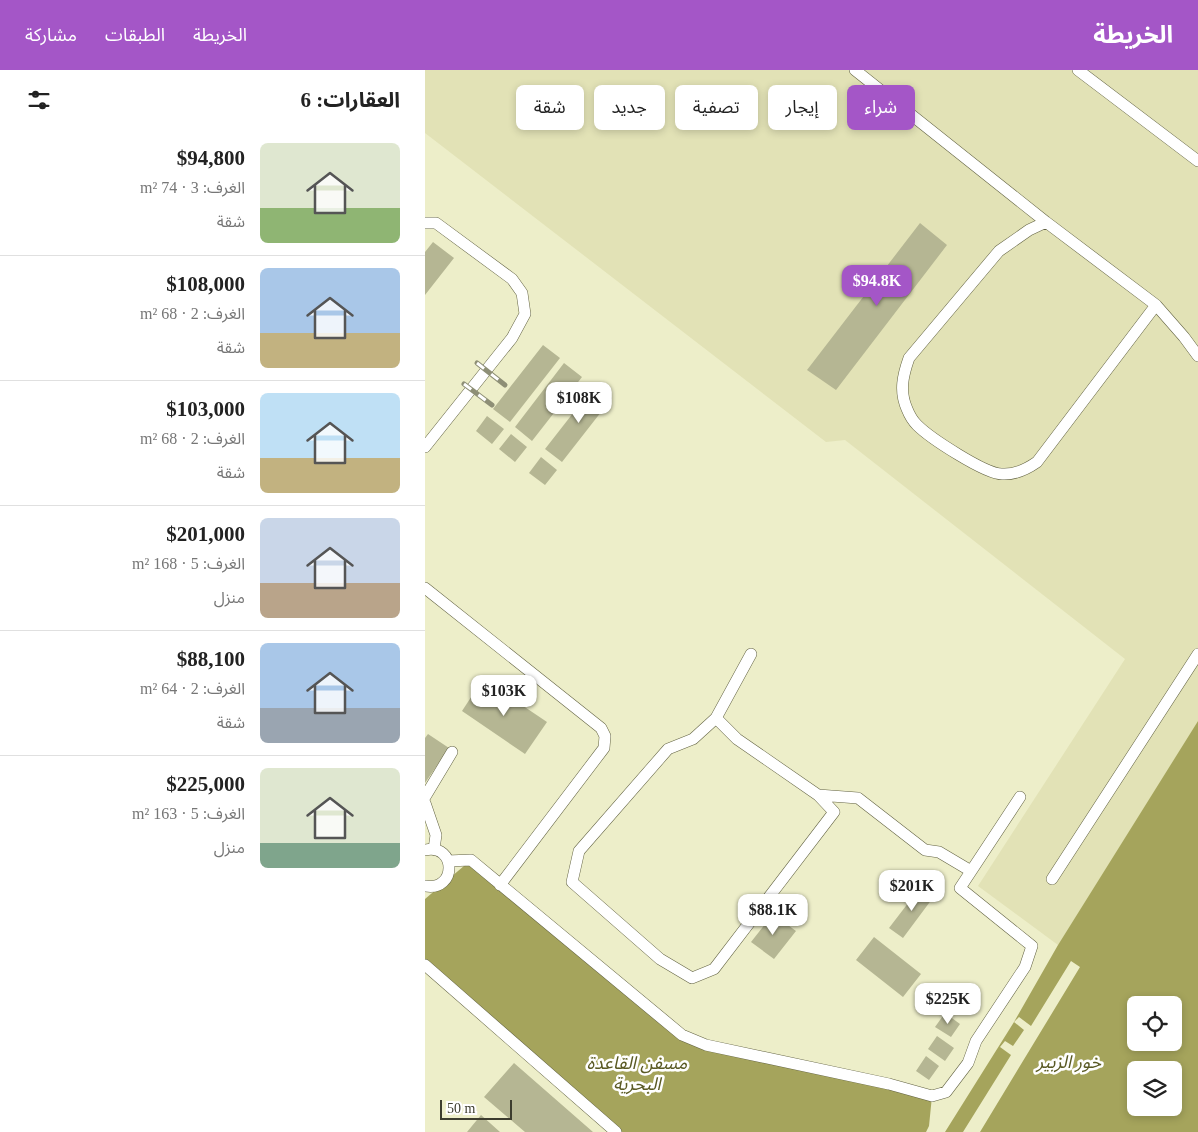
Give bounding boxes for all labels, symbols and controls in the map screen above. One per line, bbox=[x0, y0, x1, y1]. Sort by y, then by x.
text: الخريطة bbox=[1093, 22, 1173, 48]
text: مشاركة bbox=[25, 25, 77, 45]
text: الطبقات bbox=[105, 25, 165, 45]
text: الخريطة bbox=[193, 25, 247, 45]
chip: شقة bbox=[516, 85, 584, 130]
chip: جديد bbox=[594, 85, 665, 130]
chip: تصفية bbox=[675, 85, 758, 130]
chip: إيجار bbox=[768, 85, 837, 130]
chip: شراء bbox=[847, 85, 915, 130]
icon: filters bbox=[25, 86, 53, 114]
text: العقارات: 6 bbox=[301, 88, 400, 112]
text: $94,800 bbox=[177, 146, 245, 170]
icon: home bbox=[300, 163, 360, 223]
text: الغرف: 3 · 74 m² bbox=[140, 179, 245, 196]
text: شقة bbox=[217, 213, 245, 230]
pin: $94.8K bbox=[836, 264, 918, 307]
text: $108,000 bbox=[166, 272, 245, 296]
text: $94.8K bbox=[853, 272, 901, 289]
icon: home bbox=[300, 288, 360, 348]
text: الغرف: 2 · 68 m² bbox=[140, 305, 245, 322]
text: شقة bbox=[217, 339, 245, 356]
pin: $108K bbox=[544, 382, 614, 424]
text: $108K bbox=[557, 389, 601, 406]
text: $103,000 bbox=[166, 397, 245, 421]
icon: home bbox=[300, 413, 360, 473]
text: الغرف: 2 · 68 m² bbox=[140, 430, 245, 447]
text: شقة bbox=[217, 464, 245, 481]
text: $201,000 bbox=[166, 522, 245, 546]
icon: home bbox=[300, 538, 360, 598]
text: الغرف: 5 · 168 m² bbox=[132, 555, 245, 572]
text: منزل bbox=[214, 589, 245, 606]
text: $88,100 bbox=[177, 647, 245, 671]
icon: home bbox=[300, 663, 360, 723]
pin: $103K bbox=[469, 674, 539, 717]
text: الغرف: 2 · 64 m² bbox=[140, 680, 245, 697]
text: $103K bbox=[482, 682, 526, 699]
text: شقة bbox=[217, 714, 245, 731]
text: $225,000 bbox=[166, 772, 245, 796]
icon: home bbox=[300, 788, 360, 848]
text: الغرف: 5 · 163 m² bbox=[132, 805, 245, 822]
text: منزل bbox=[214, 839, 245, 856]
pin: $201K bbox=[877, 870, 947, 912]
text: $201K bbox=[890, 877, 934, 894]
pin: $88.1K bbox=[732, 894, 814, 936]
text: $88.1K bbox=[749, 901, 797, 918]
pin: $225K bbox=[913, 982, 983, 1025]
text: $225K bbox=[926, 990, 970, 1007]
map controls bbox=[1127, 996, 1182, 1116]
button: locate bbox=[1127, 996, 1182, 1051]
water label: خور الزبير bbox=[1035, 1052, 1102, 1073]
water label: مسفن القاعدة البحرية bbox=[587, 1053, 688, 1095]
button: layers bbox=[1127, 1061, 1182, 1116]
scale bar bbox=[440, 1097, 513, 1120]
text: 50 m bbox=[447, 1101, 475, 1116]

